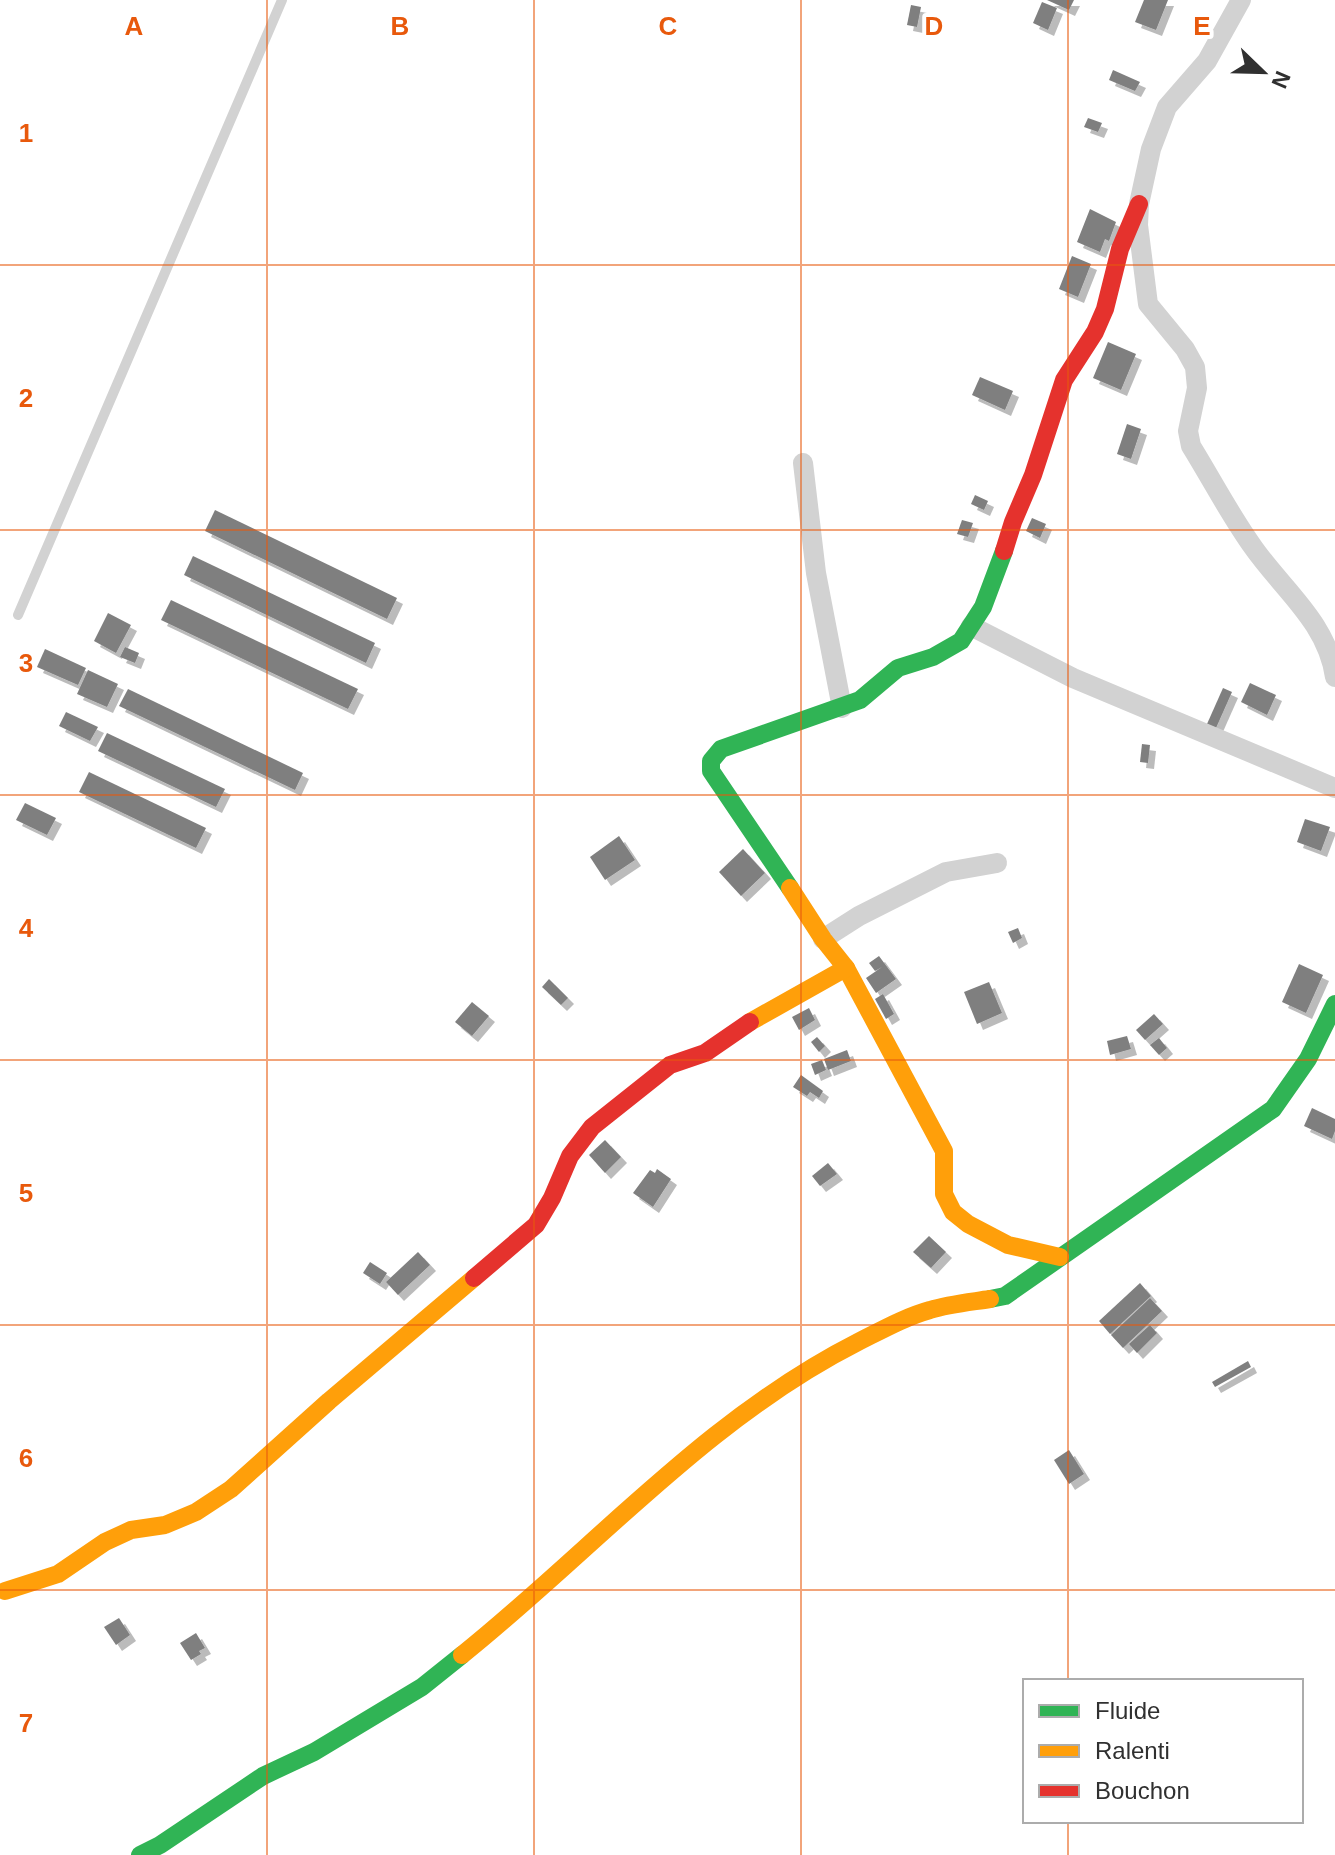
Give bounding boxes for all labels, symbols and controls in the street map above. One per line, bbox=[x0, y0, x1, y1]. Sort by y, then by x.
text: A bbox=[125, 11, 144, 41]
text: B bbox=[391, 11, 409, 41]
text: C bbox=[659, 11, 678, 41]
text: D bbox=[925, 11, 943, 41]
text: E bbox=[1193, 11, 1211, 41]
north arrow bbox=[1223, 32, 1303, 112]
text: N bbox=[1266, 67, 1296, 92]
text: 1 bbox=[19, 118, 33, 148]
text: 2 bbox=[19, 383, 33, 413]
text: 3 bbox=[19, 648, 33, 678]
text: 4 bbox=[19, 913, 34, 943]
text: 5 bbox=[19, 1178, 33, 1208]
text: 6 bbox=[19, 1443, 33, 1473]
legend bbox=[1023, 1679, 1303, 1823]
text: Fluide bbox=[1095, 1697, 1160, 1724]
text: 7 bbox=[19, 1708, 33, 1738]
text: Ralenti bbox=[1095, 1737, 1170, 1764]
text: Bouchon bbox=[1095, 1777, 1190, 1804]

